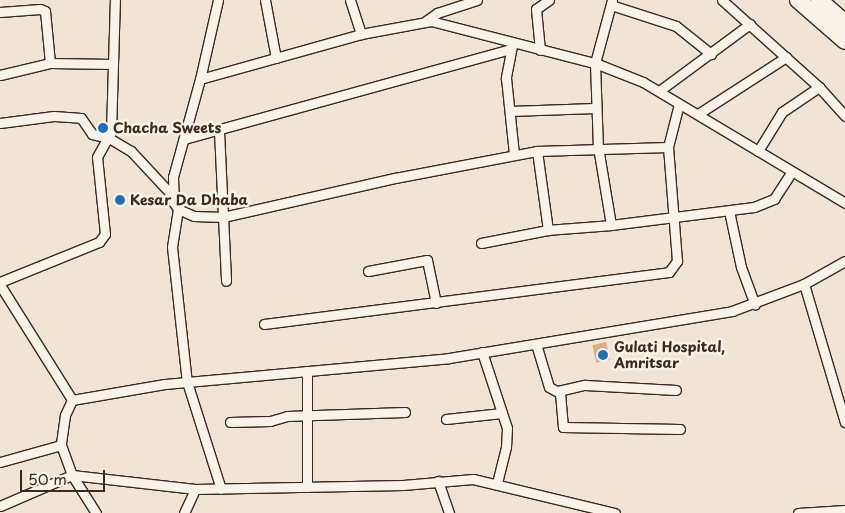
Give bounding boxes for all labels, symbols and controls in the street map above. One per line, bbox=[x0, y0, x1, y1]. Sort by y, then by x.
place label: Chacha Sweets bbox=[113, 120, 221, 136]
marker: Chacha Sweets bbox=[97, 122, 109, 134]
place label: Kesar Da Dhaba bbox=[130, 192, 248, 208]
marker: Kesar Da Dhaba bbox=[114, 194, 126, 206]
place label: Gulati Hospital, Amritsar bbox=[614, 339, 725, 372]
marker: Gulati Hospital, Amritsar bbox=[596, 348, 610, 362]
scale bar bbox=[22, 460, 108, 492]
text: 50 m bbox=[28, 467, 67, 490]

